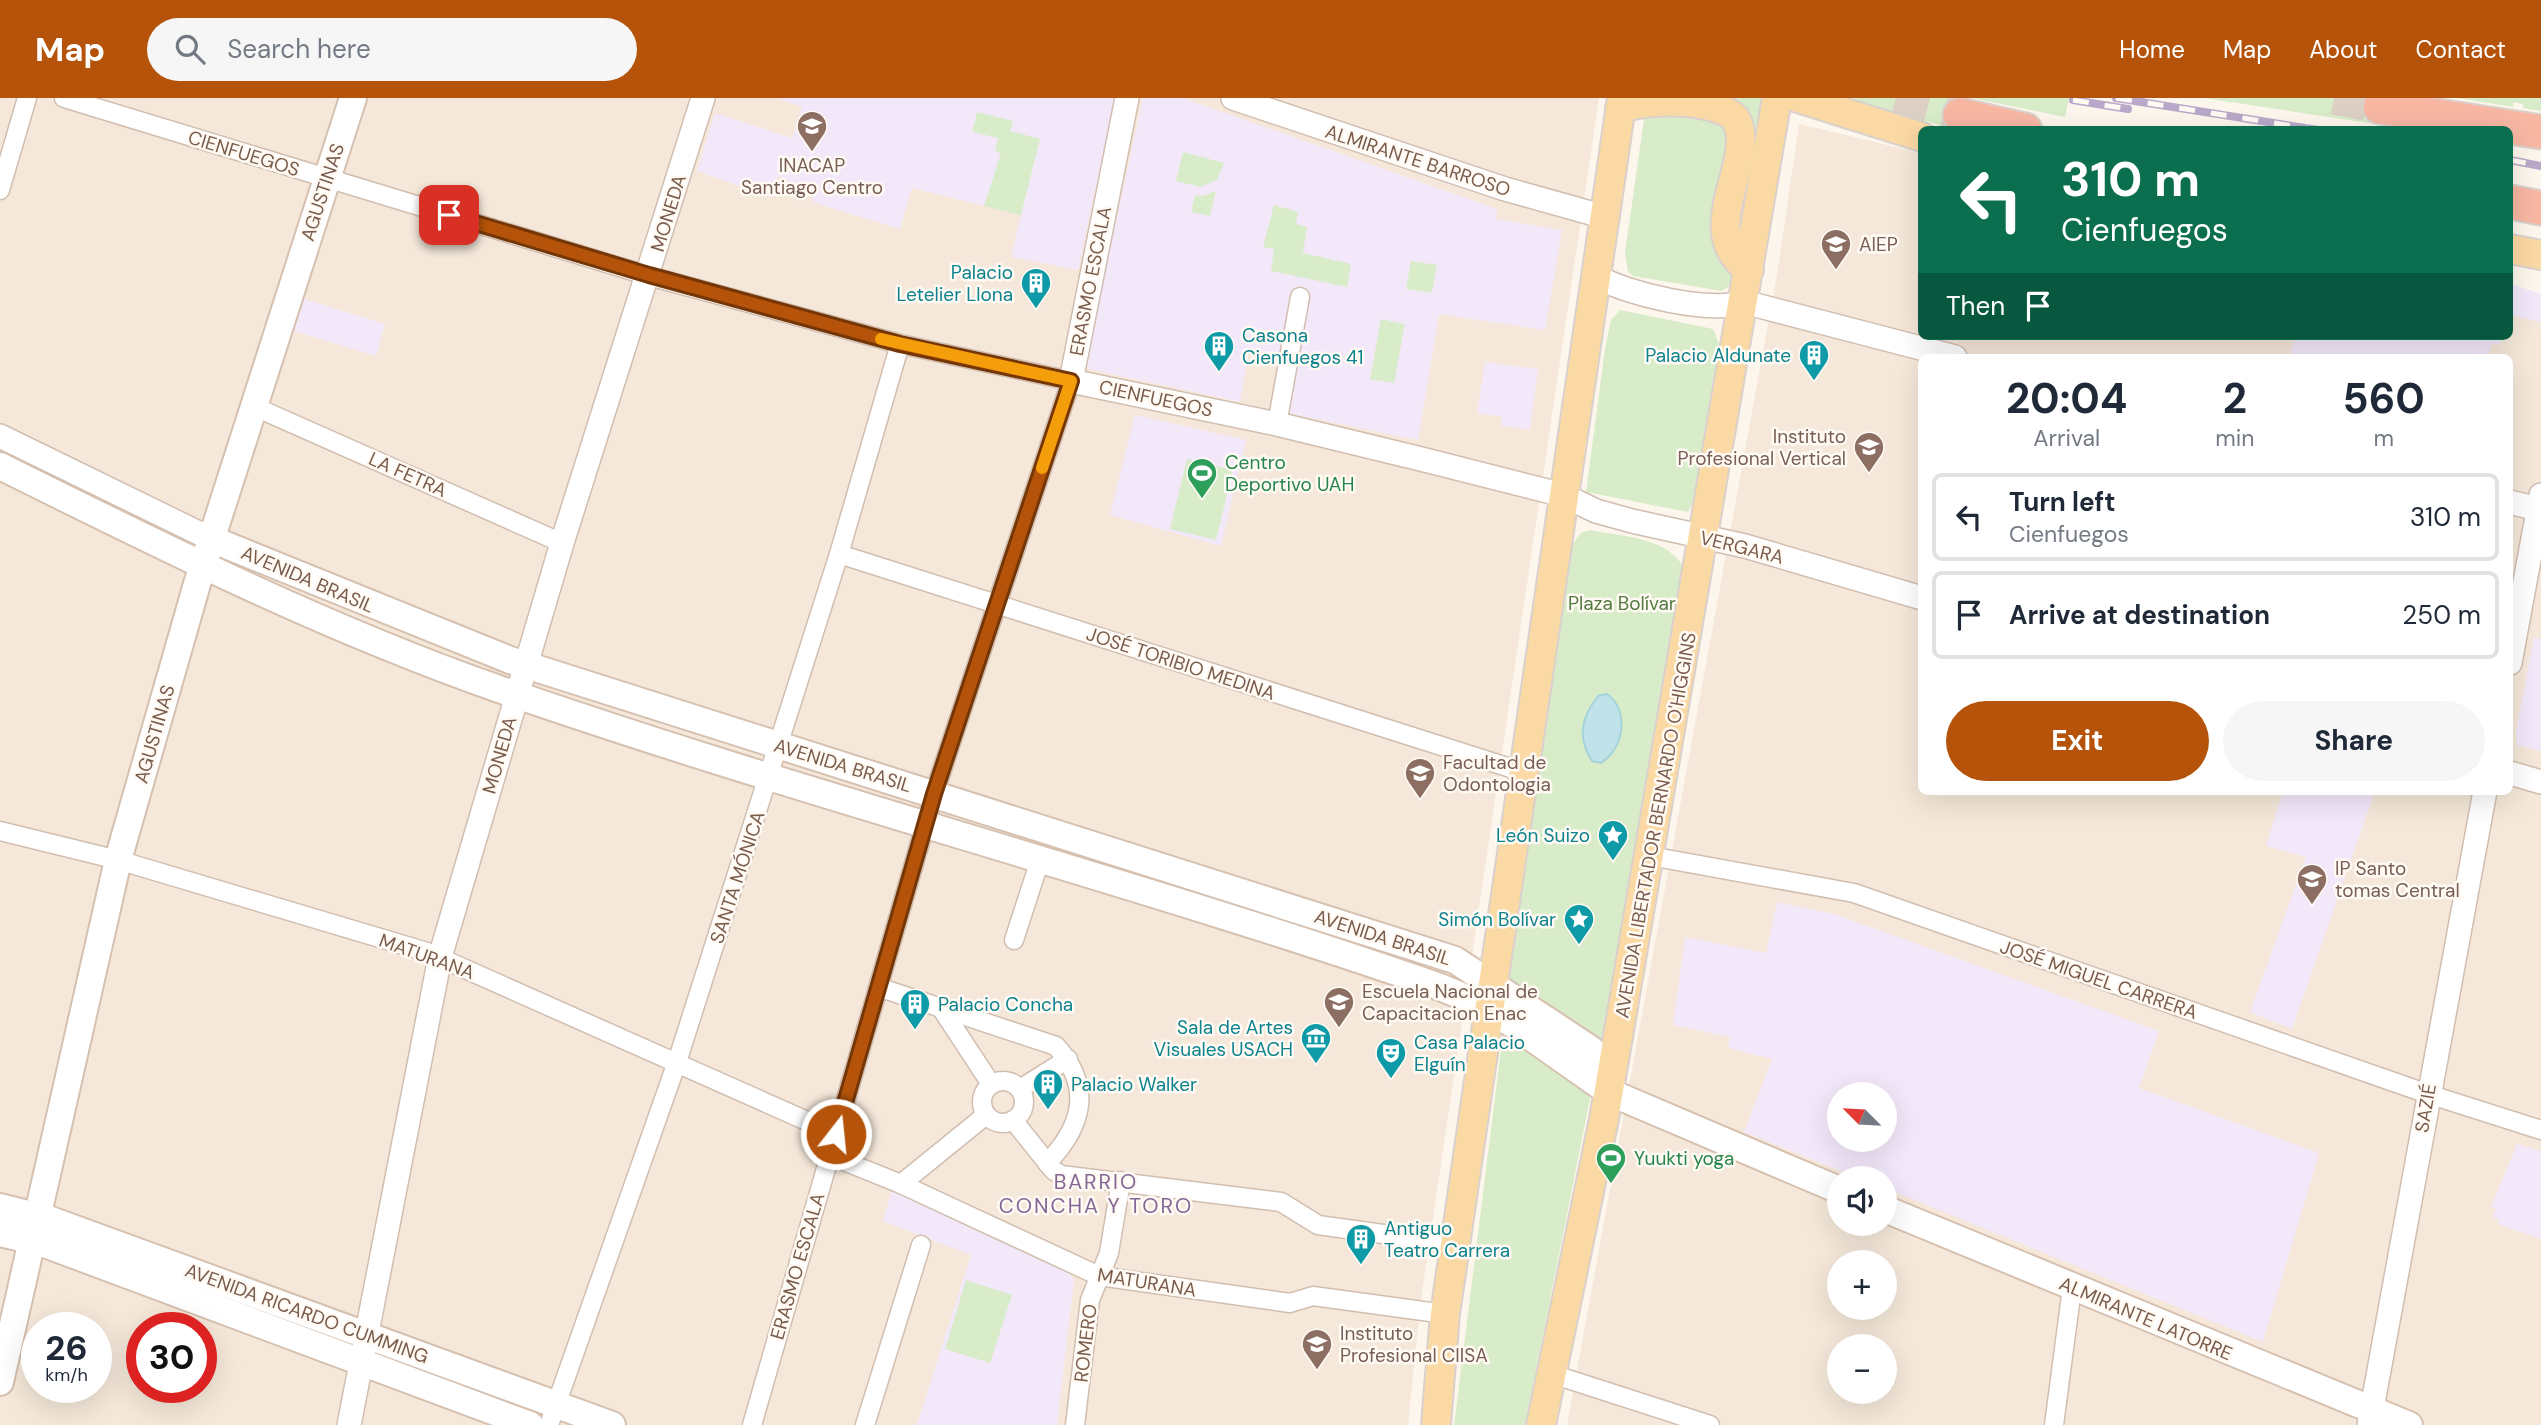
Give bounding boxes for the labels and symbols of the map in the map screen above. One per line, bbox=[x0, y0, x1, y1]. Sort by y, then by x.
school or university icon: INACAP Santiago Centro bbox=[795, 109, 829, 153]
street label: ALMIRANTE BARROSO bbox=[1322, 119, 1514, 202]
street label: CIENFUEGOS bbox=[185, 125, 303, 182]
street label: AGUSTINAS bbox=[295, 140, 350, 244]
place label: INACAP Santiago Centro bbox=[741, 153, 883, 200]
street label: MONEDA bbox=[645, 171, 692, 255]
pin bbox=[419, 185, 479, 245]
street label: ERASMO ESCALA bbox=[1064, 204, 1117, 358]
school or university icon: AIEP bbox=[1819, 227, 1853, 271]
place label: AIEP bbox=[1859, 232, 1898, 257]
place label: Palacio Letelier Llona bbox=[897, 260, 1013, 307]
building icon: Palacio Letelier Llona bbox=[1019, 266, 1053, 310]
place label: Casona Cienfuegos 41 bbox=[1242, 323, 1364, 370]
building icon: Casona Cienfuegos 41 bbox=[1202, 329, 1236, 373]
building icon: Palacio Aldunate bbox=[1797, 338, 1831, 382]
place label: Palacio Aldunate bbox=[1645, 343, 1791, 368]
street label: CIENFUEGOS bbox=[1097, 374, 1215, 423]
place label: Instituto Profesional Vertical bbox=[1678, 424, 1846, 471]
school or university icon: Instituto Profesional Vertical bbox=[1852, 430, 1886, 474]
street label: LA FETRA bbox=[365, 446, 451, 503]
place label: Centro Deportivo UAH bbox=[1225, 450, 1354, 497]
sports icon: Centro Deportivo UAH bbox=[1185, 456, 1219, 500]
street label: VERGARA bbox=[1697, 525, 1787, 570]
street label: AVENIDA BRASIL bbox=[237, 540, 378, 619]
park label: Plaza Bolívar bbox=[1568, 591, 1676, 616]
street label: JOSÉ TORIBIO MEDINA bbox=[1083, 621, 1279, 706]
street label: AVENIDA LIBERTADOR BERNARDO O'HIGGINS bbox=[1609, 630, 1702, 1020]
street label: AGUSTINAS bbox=[129, 682, 180, 786]
street label: MONEDA bbox=[477, 713, 523, 797]
street label: AVENIDA BRASIL bbox=[771, 733, 915, 798]
place label: Facultad de Odontologia bbox=[1443, 750, 1551, 797]
school or university icon: Facultad de Odontologia bbox=[1403, 756, 1437, 800]
street label: SANTA MÓNICA bbox=[704, 807, 771, 947]
place icon: León Suizo bbox=[1596, 818, 1630, 862]
place label: León Suizo bbox=[1496, 823, 1590, 848]
place label: IP Santo tomas Central bbox=[2335, 856, 2460, 903]
school or university icon: IP Santo tomas Central bbox=[2295, 862, 2329, 906]
place icon: Simón Bolívar bbox=[1562, 902, 1596, 946]
street label: AVENIDA BRASIL bbox=[1311, 904, 1454, 971]
place label: Simón Bolívar bbox=[1438, 907, 1556, 932]
street label: MATURANA bbox=[376, 928, 478, 985]
street label: JOSÉ MIGUEL CARRERA bbox=[1997, 934, 2201, 1025]
place label: Escuela Nacional de Capacitacion Enac bbox=[1362, 979, 1538, 1026]
school or university icon: Escuela Nacional de Capacitacion Enac bbox=[1322, 985, 1356, 1029]
building icon: Palacio Concha bbox=[898, 987, 932, 1031]
place label: Palacio Concha bbox=[938, 992, 1073, 1017]
place label: Sala de Artes Visuales USACH bbox=[1153, 1015, 1293, 1062]
museum icon: Sala de Artes Visuales USACH bbox=[1299, 1021, 1333, 1065]
place label: Casa Palacio Elguín bbox=[1414, 1030, 1525, 1077]
theatre icon: Casa Palacio Elguín bbox=[1374, 1036, 1408, 1080]
building icon: Palacio Walker bbox=[1031, 1067, 1065, 1111]
place label: Palacio Walker bbox=[1071, 1072, 1197, 1097]
north arrow bbox=[1827, 1082, 1897, 1152]
street label: SAZIÉ bbox=[2409, 1082, 2442, 1134]
position arrow bbox=[799, 1097, 873, 1171]
sports icon: Yuukti yoga bbox=[1594, 1141, 1628, 1185]
place label: Yuukti yoga bbox=[1634, 1146, 1734, 1171]
district label: BARRIO CONCHA Y TORO bbox=[999, 1168, 1193, 1220]
street label: ERASMO ESCALA bbox=[765, 1189, 831, 1342]
place label: Antiguo Teatro Carrera bbox=[1384, 1216, 1510, 1263]
building icon: Antiguo Teatro Carrera bbox=[1344, 1222, 1378, 1266]
street label: AVENIDA RICARDO CUMMING bbox=[182, 1258, 432, 1369]
street label: MATURANA bbox=[1096, 1262, 1199, 1303]
street label: ALMIRANTE LATORRE bbox=[2055, 1271, 2236, 1366]
street label: ROMERO bbox=[1068, 1302, 1103, 1384]
speed limit sign: 30 bbox=[126, 1312, 217, 1403]
place label: Instituto Profesional CIISA bbox=[1340, 1321, 1488, 1368]
school or university icon: Instituto Profesional CIISA bbox=[1300, 1327, 1334, 1371]

